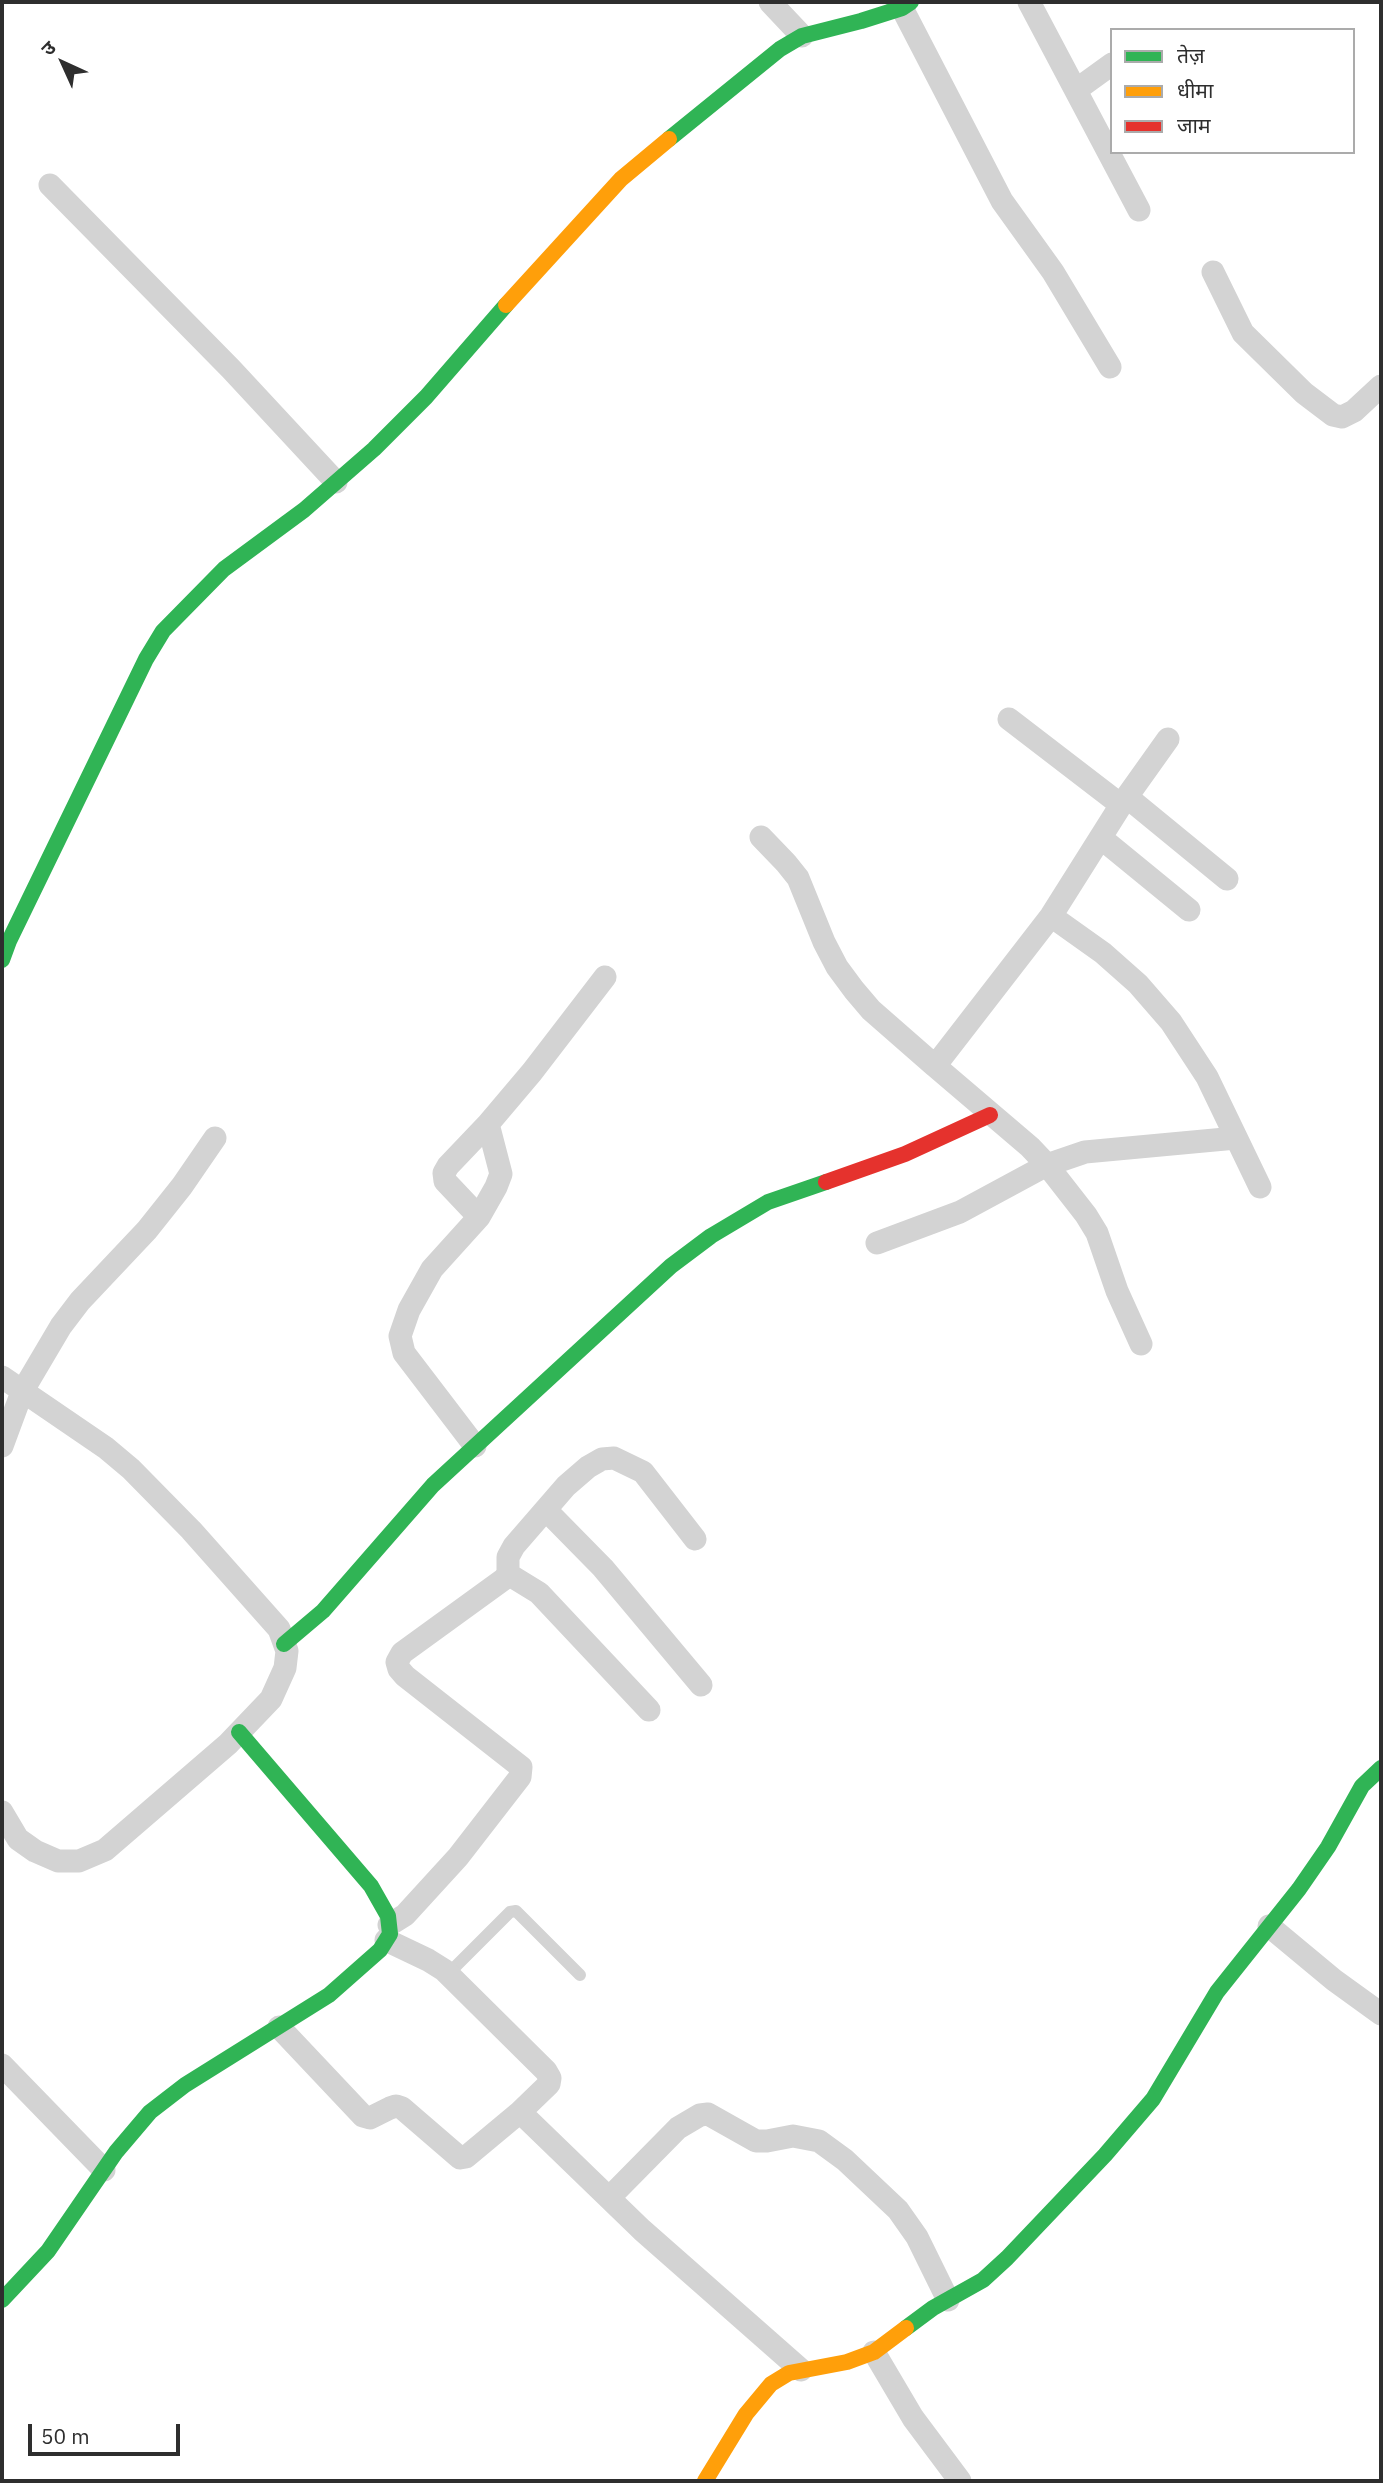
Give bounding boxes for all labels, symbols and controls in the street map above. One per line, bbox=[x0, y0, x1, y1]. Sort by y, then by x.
north arrow bbox=[28, 28, 98, 98]
legend bbox=[1110, 28, 1355, 154]
text: उ bbox=[36, 36, 61, 61]
text: तेज़ bbox=[1177, 41, 1205, 69]
text: धीमा bbox=[1177, 76, 1213, 104]
text: जाम bbox=[1177, 111, 1211, 139]
scale bar bbox=[32, 2410, 184, 2454]
text: 50 m bbox=[41, 2422, 90, 2450]

